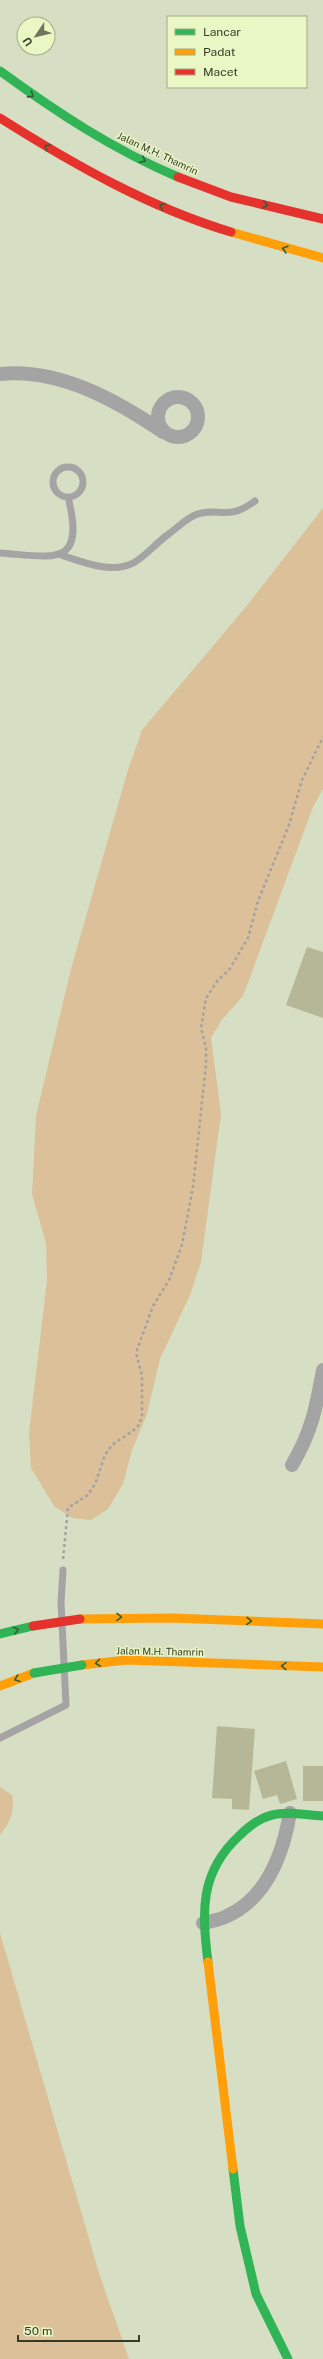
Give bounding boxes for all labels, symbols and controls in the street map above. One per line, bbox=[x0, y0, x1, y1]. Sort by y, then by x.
north arrow bbox=[16, 16, 56, 56]
legend bbox=[167, 16, 307, 88]
text: Lancar bbox=[203, 25, 241, 39]
text: U bbox=[21, 35, 35, 48]
text: Padat bbox=[203, 45, 236, 59]
text: Macet bbox=[203, 65, 238, 79]
one-way arrow bbox=[27, 90, 34, 97]
street label: Jalan M.H. Thamrin bbox=[116, 129, 200, 177]
one-way arrow bbox=[44, 145, 51, 152]
one-way arrow bbox=[139, 155, 147, 163]
one-way arrow bbox=[261, 200, 268, 209]
one-way arrow bbox=[159, 203, 166, 211]
one-way arrow bbox=[282, 245, 289, 253]
one-way arrow bbox=[116, 1613, 122, 1621]
one-way arrow bbox=[246, 1617, 252, 1625]
one-way arrow bbox=[13, 1626, 20, 1635]
street label: Jalan M.H. Thamrin bbox=[116, 1644, 204, 1658]
one-way arrow bbox=[95, 1658, 101, 1667]
one-way arrow bbox=[281, 1662, 287, 1670]
one-way arrow bbox=[14, 1675, 21, 1683]
scale bar bbox=[18, 2317, 139, 2343]
text: 50 m bbox=[24, 2324, 52, 2338]

